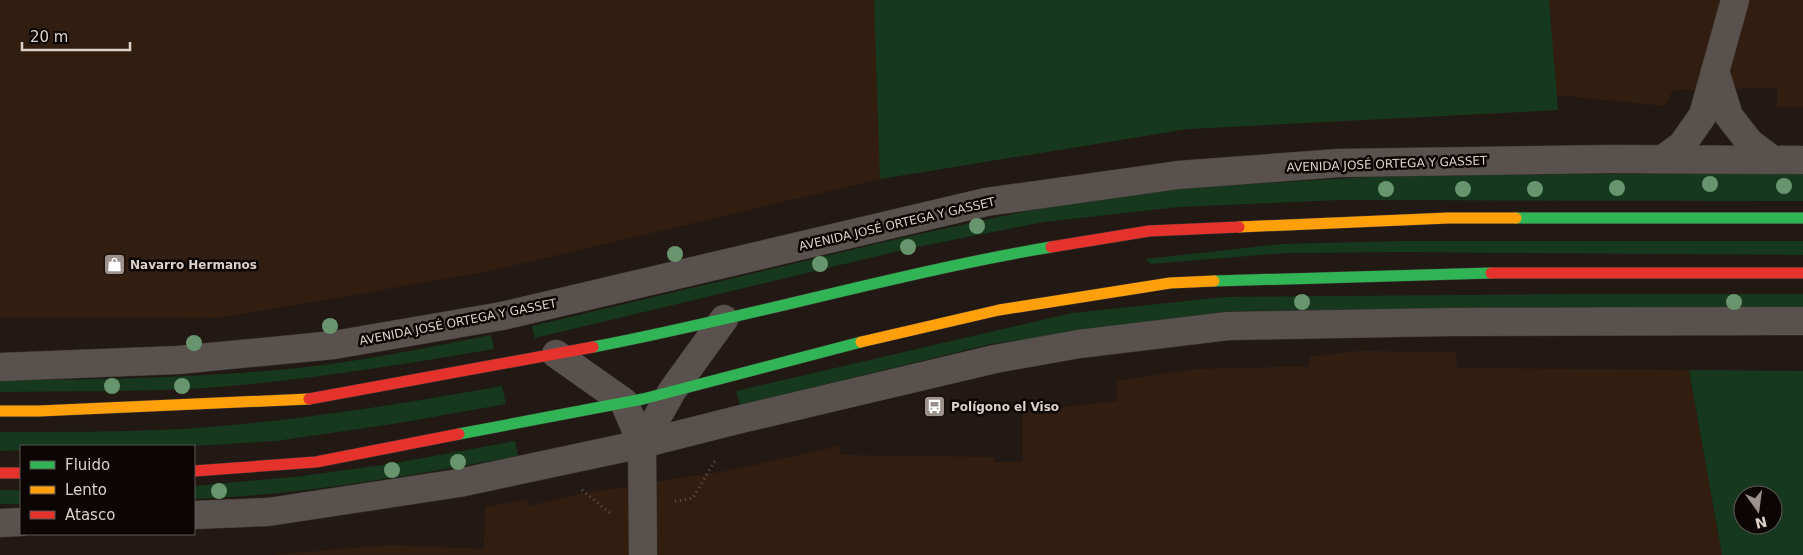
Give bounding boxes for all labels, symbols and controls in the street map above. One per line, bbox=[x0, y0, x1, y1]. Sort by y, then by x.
scale bar bbox=[22, 20, 130, 52]
text: 20 m bbox=[30, 28, 68, 46]
street label: AVENIDA JOSÉ ORTEGA Y GASSET bbox=[1286, 152, 1488, 174]
street label: AVENIDA JOSÉ ORTEGA Y GASSET bbox=[797, 193, 997, 253]
shop icon: Navarro Hermanos bbox=[102, 253, 126, 277]
place label: Navarro Hermanos bbox=[130, 258, 257, 272]
street label: AVENIDA JOSÉ ORTEGA Y GASSET bbox=[358, 295, 559, 348]
bus stop icon: Polígono el Viso bbox=[923, 395, 947, 419]
place label: Polígono el Viso bbox=[951, 400, 1059, 414]
legend bbox=[20, 445, 195, 535]
text: Fluido bbox=[65, 456, 110, 474]
text: Lento bbox=[65, 481, 107, 499]
north arrow bbox=[1733, 485, 1783, 535]
text: Atasco bbox=[65, 506, 115, 524]
text: N bbox=[1754, 513, 1769, 532]

